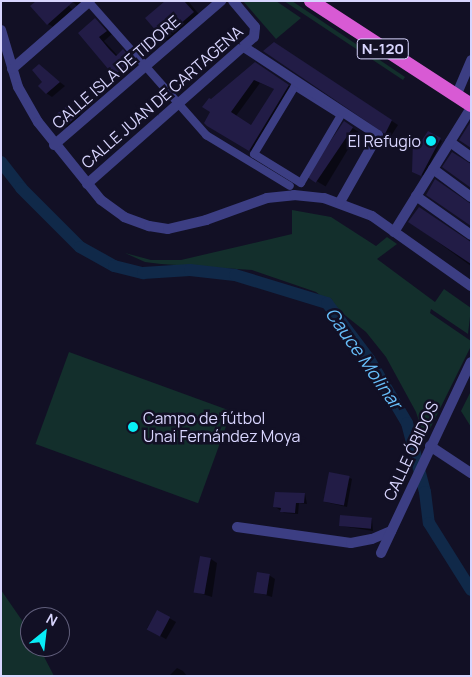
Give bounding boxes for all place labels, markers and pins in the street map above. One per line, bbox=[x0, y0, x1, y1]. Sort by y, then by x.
place label: El Refugio bbox=[348, 131, 421, 151]
marker: El Refugio bbox=[425, 135, 437, 147]
place label: Campo de fútbol Unai Fernández Moya bbox=[143, 408, 300, 446]
marker: Campo de fútbol Unai Fernández Moya bbox=[127, 421, 139, 433]

